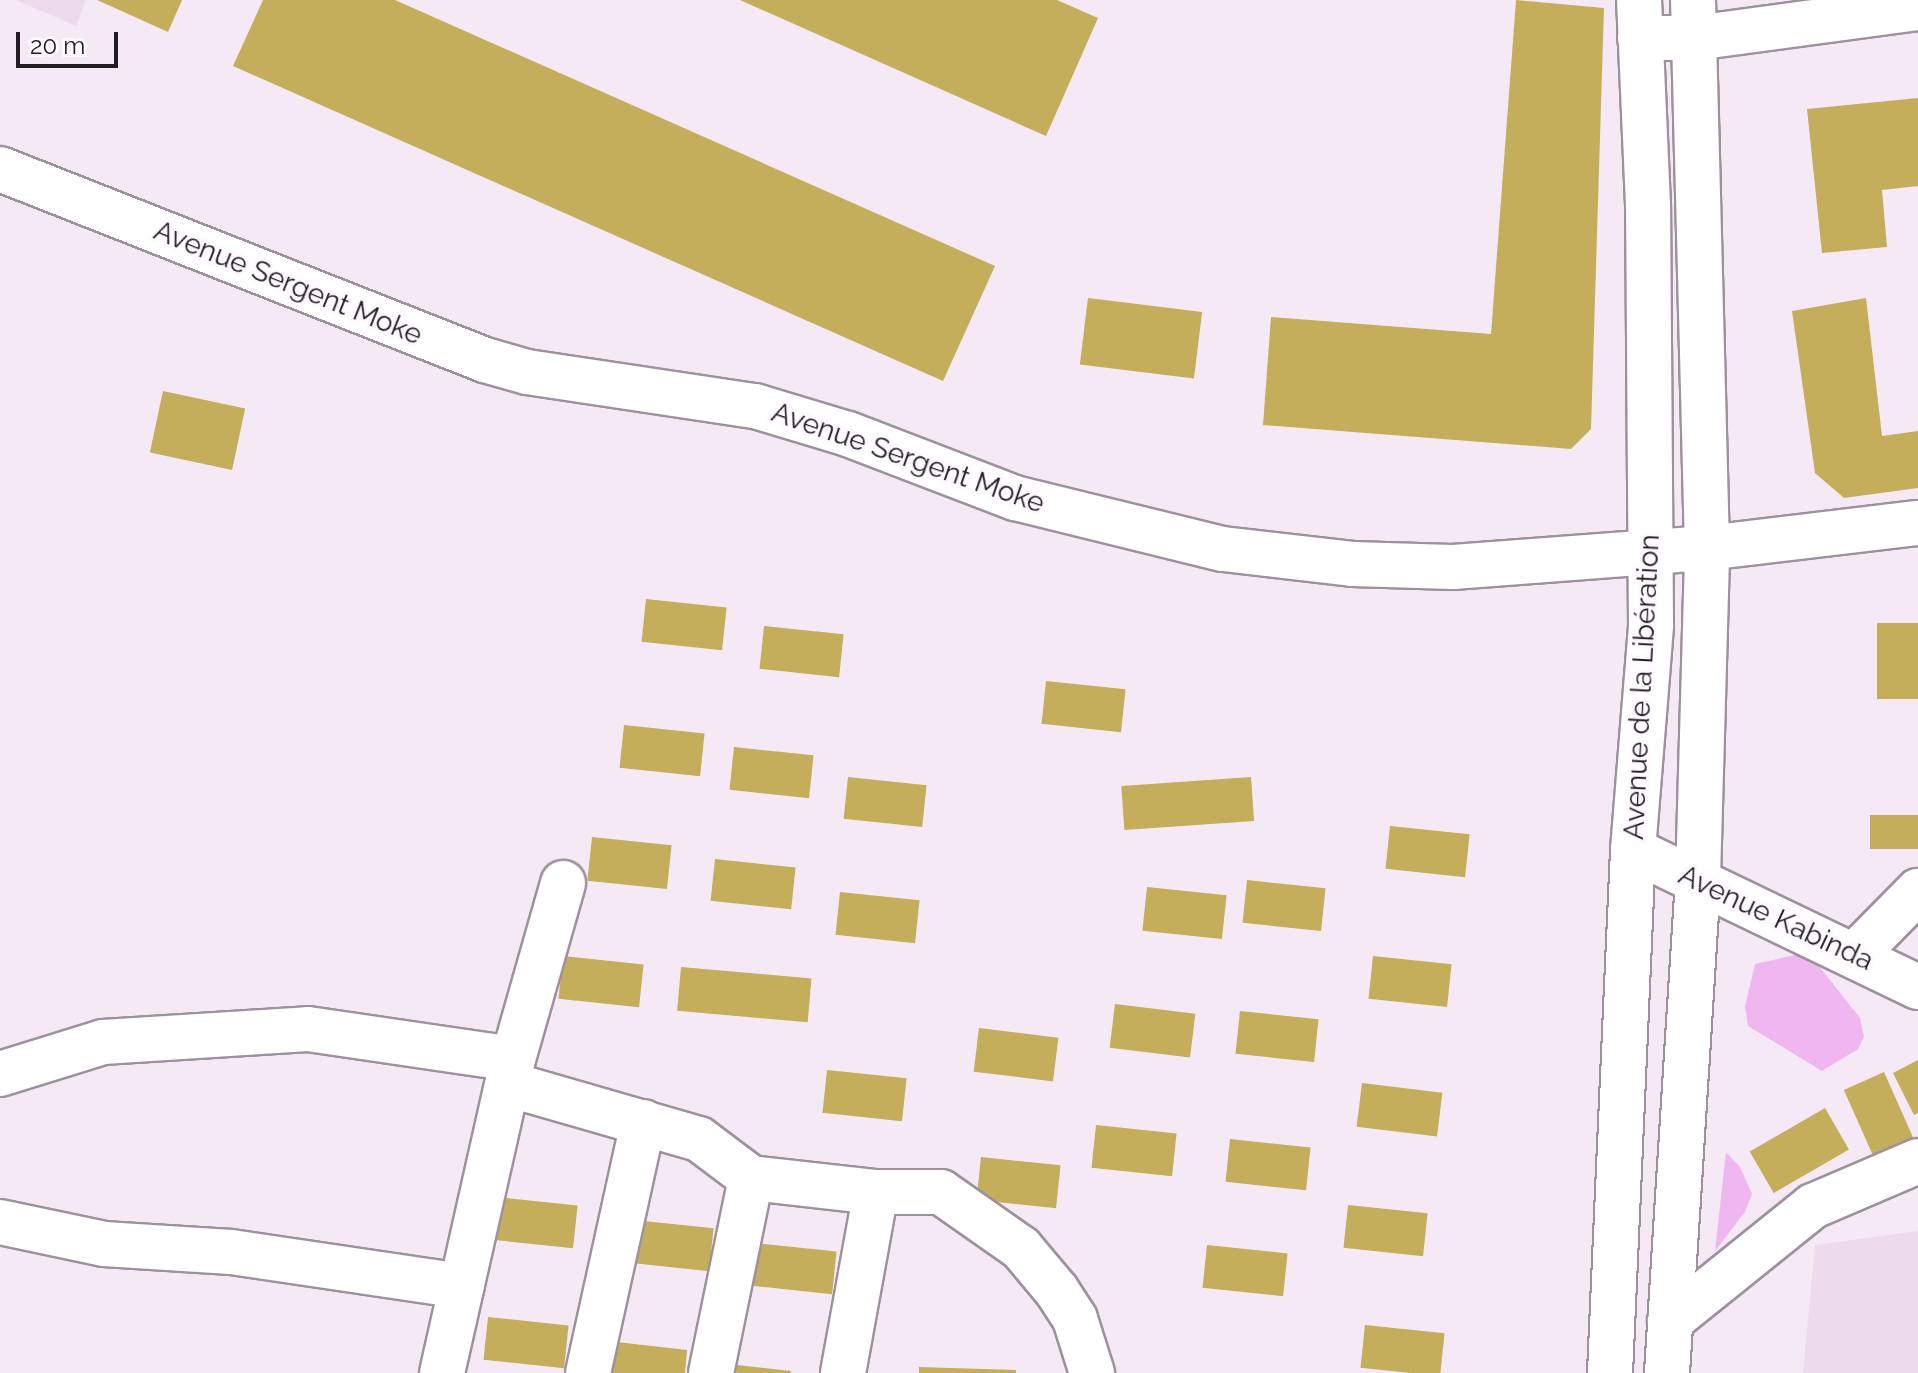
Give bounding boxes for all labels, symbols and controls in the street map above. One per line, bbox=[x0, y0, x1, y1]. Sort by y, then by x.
scale bar bbox=[20, 16, 122, 66]
text: 20 m bbox=[30, 31, 85, 60]
street label: Avenue Sergent Moke bbox=[149, 214, 427, 352]
street label: Avenue Sergent Moke bbox=[767, 396, 1049, 520]
street label: Avenue de la Libération bbox=[1617, 533, 1667, 841]
street label: Avenue Kabinda bbox=[1673, 858, 1879, 978]

